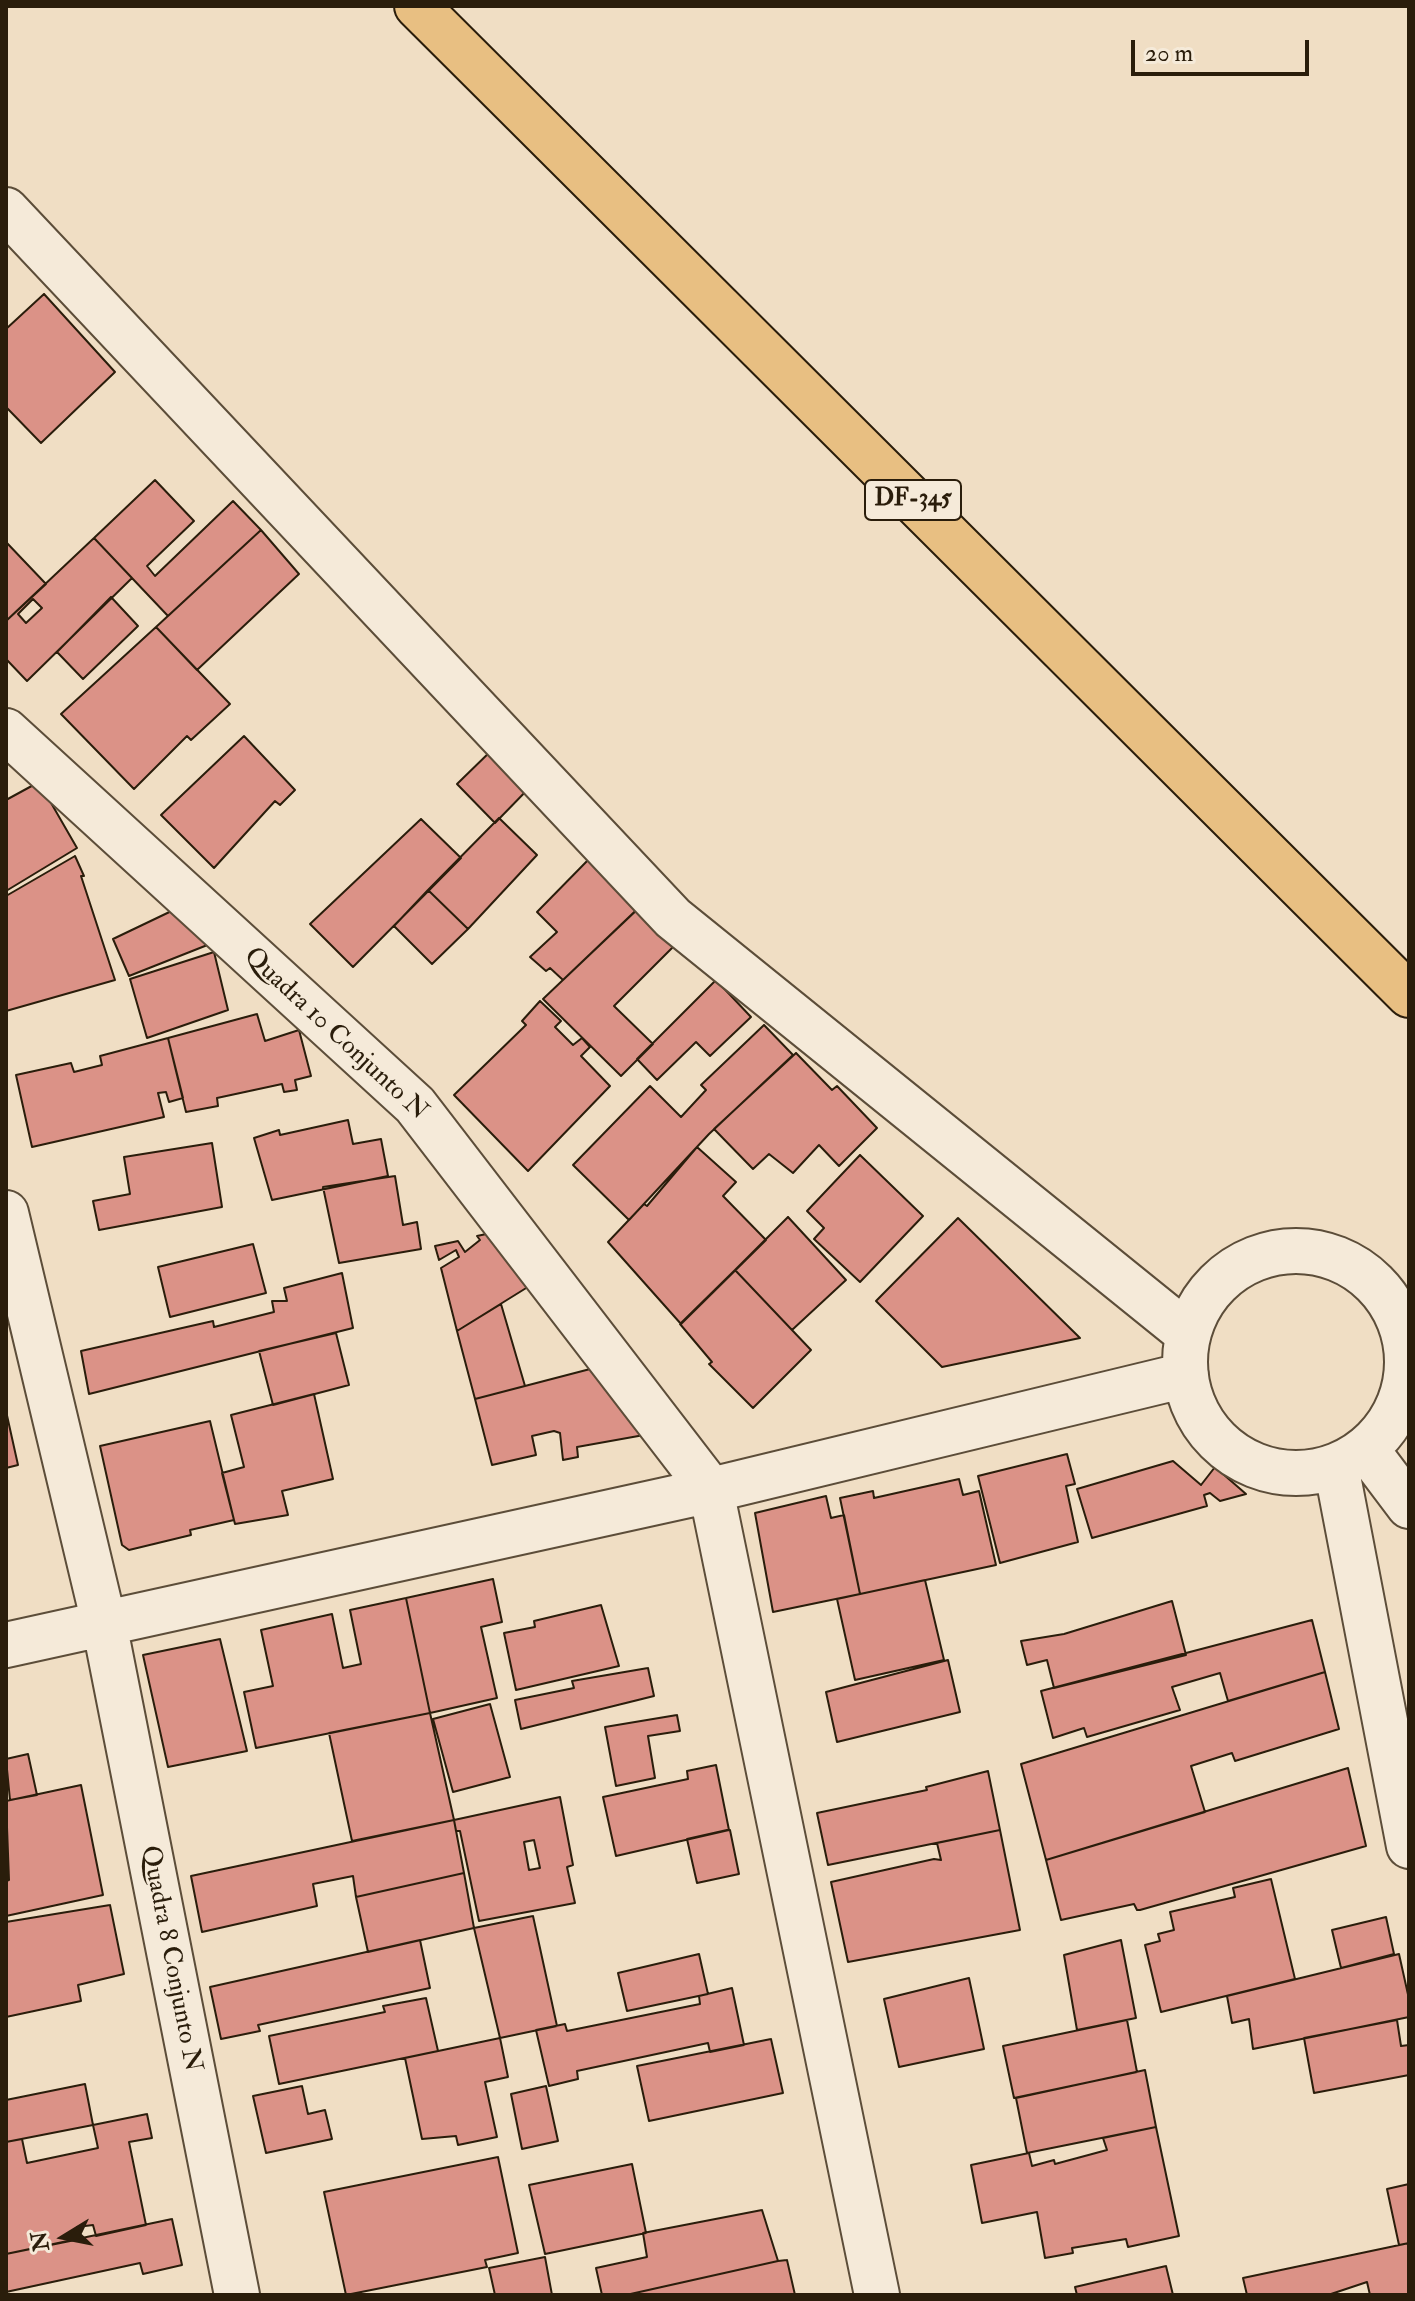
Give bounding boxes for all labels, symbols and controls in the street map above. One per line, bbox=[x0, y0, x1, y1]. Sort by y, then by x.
scale bar bbox=[1135, 24, 1313, 74]
text: 20 m bbox=[1145, 38, 1193, 69]
road number: DF-345 bbox=[865, 480, 961, 520]
street label: Quadra 10 Conjunto N bbox=[237, 942, 433, 1128]
street label: Quadra 8 Conjunto N bbox=[133, 1843, 207, 2075]
north arrow bbox=[24, 2197, 104, 2277]
text: N bbox=[25, 2229, 56, 2253]

